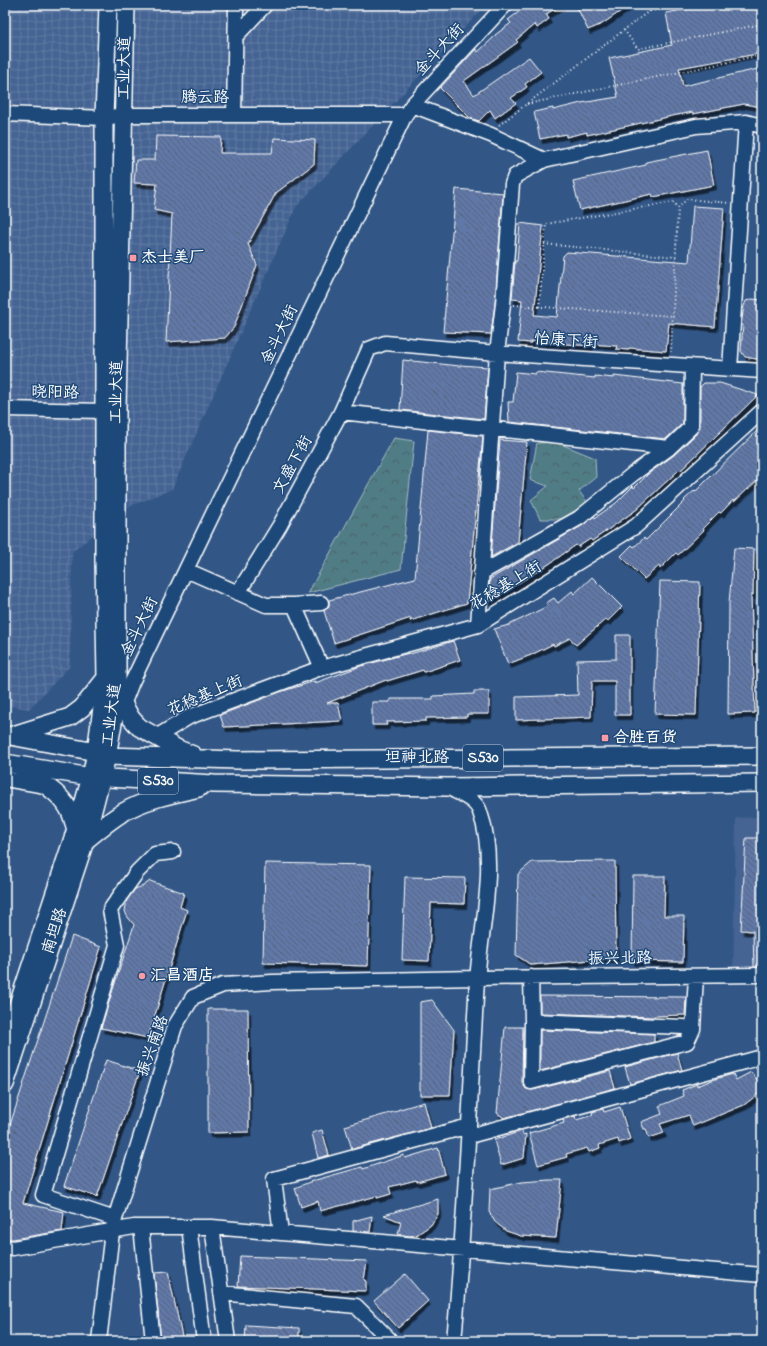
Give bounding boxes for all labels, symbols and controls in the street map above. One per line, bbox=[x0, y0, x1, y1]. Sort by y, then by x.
street label: 金斗大街 bbox=[409, 18, 471, 82]
street label: 工业大道 bbox=[112, 36, 138, 100]
street label: 腾云路 bbox=[181, 86, 229, 110]
place label: 杰士美厂 bbox=[141, 246, 205, 270]
marker: 杰士美厂 bbox=[128, 253, 138, 263]
street label: 金斗大街 bbox=[255, 301, 305, 369]
street label: 怡康下街 bbox=[533, 327, 599, 355]
street label: 工业大道 bbox=[104, 360, 130, 424]
street label: 晓阳路 bbox=[31, 381, 79, 405]
street label: 文盛下街 bbox=[267, 431, 319, 499]
street label: 花稔基上街 bbox=[466, 555, 546, 617]
street label: 金斗大街 bbox=[115, 593, 165, 661]
street label: 花稔基上街 bbox=[163, 669, 247, 723]
street label: 工业大道 bbox=[96, 682, 128, 748]
place label: 合胜百货 bbox=[613, 726, 677, 750]
marker: 合胜百货 bbox=[600, 733, 610, 743]
road number: S530 bbox=[463, 745, 503, 771]
street label: 坦神北路 bbox=[385, 746, 449, 770]
road number: S530 bbox=[138, 768, 178, 794]
street label: 南坦路 bbox=[36, 904, 74, 958]
street label: 振兴北路 bbox=[588, 946, 652, 972]
place label: 汇昌酒店 bbox=[150, 964, 214, 988]
marker: 汇昌酒店 bbox=[137, 971, 147, 981]
street label: 振兴南路 bbox=[131, 1012, 175, 1080]

